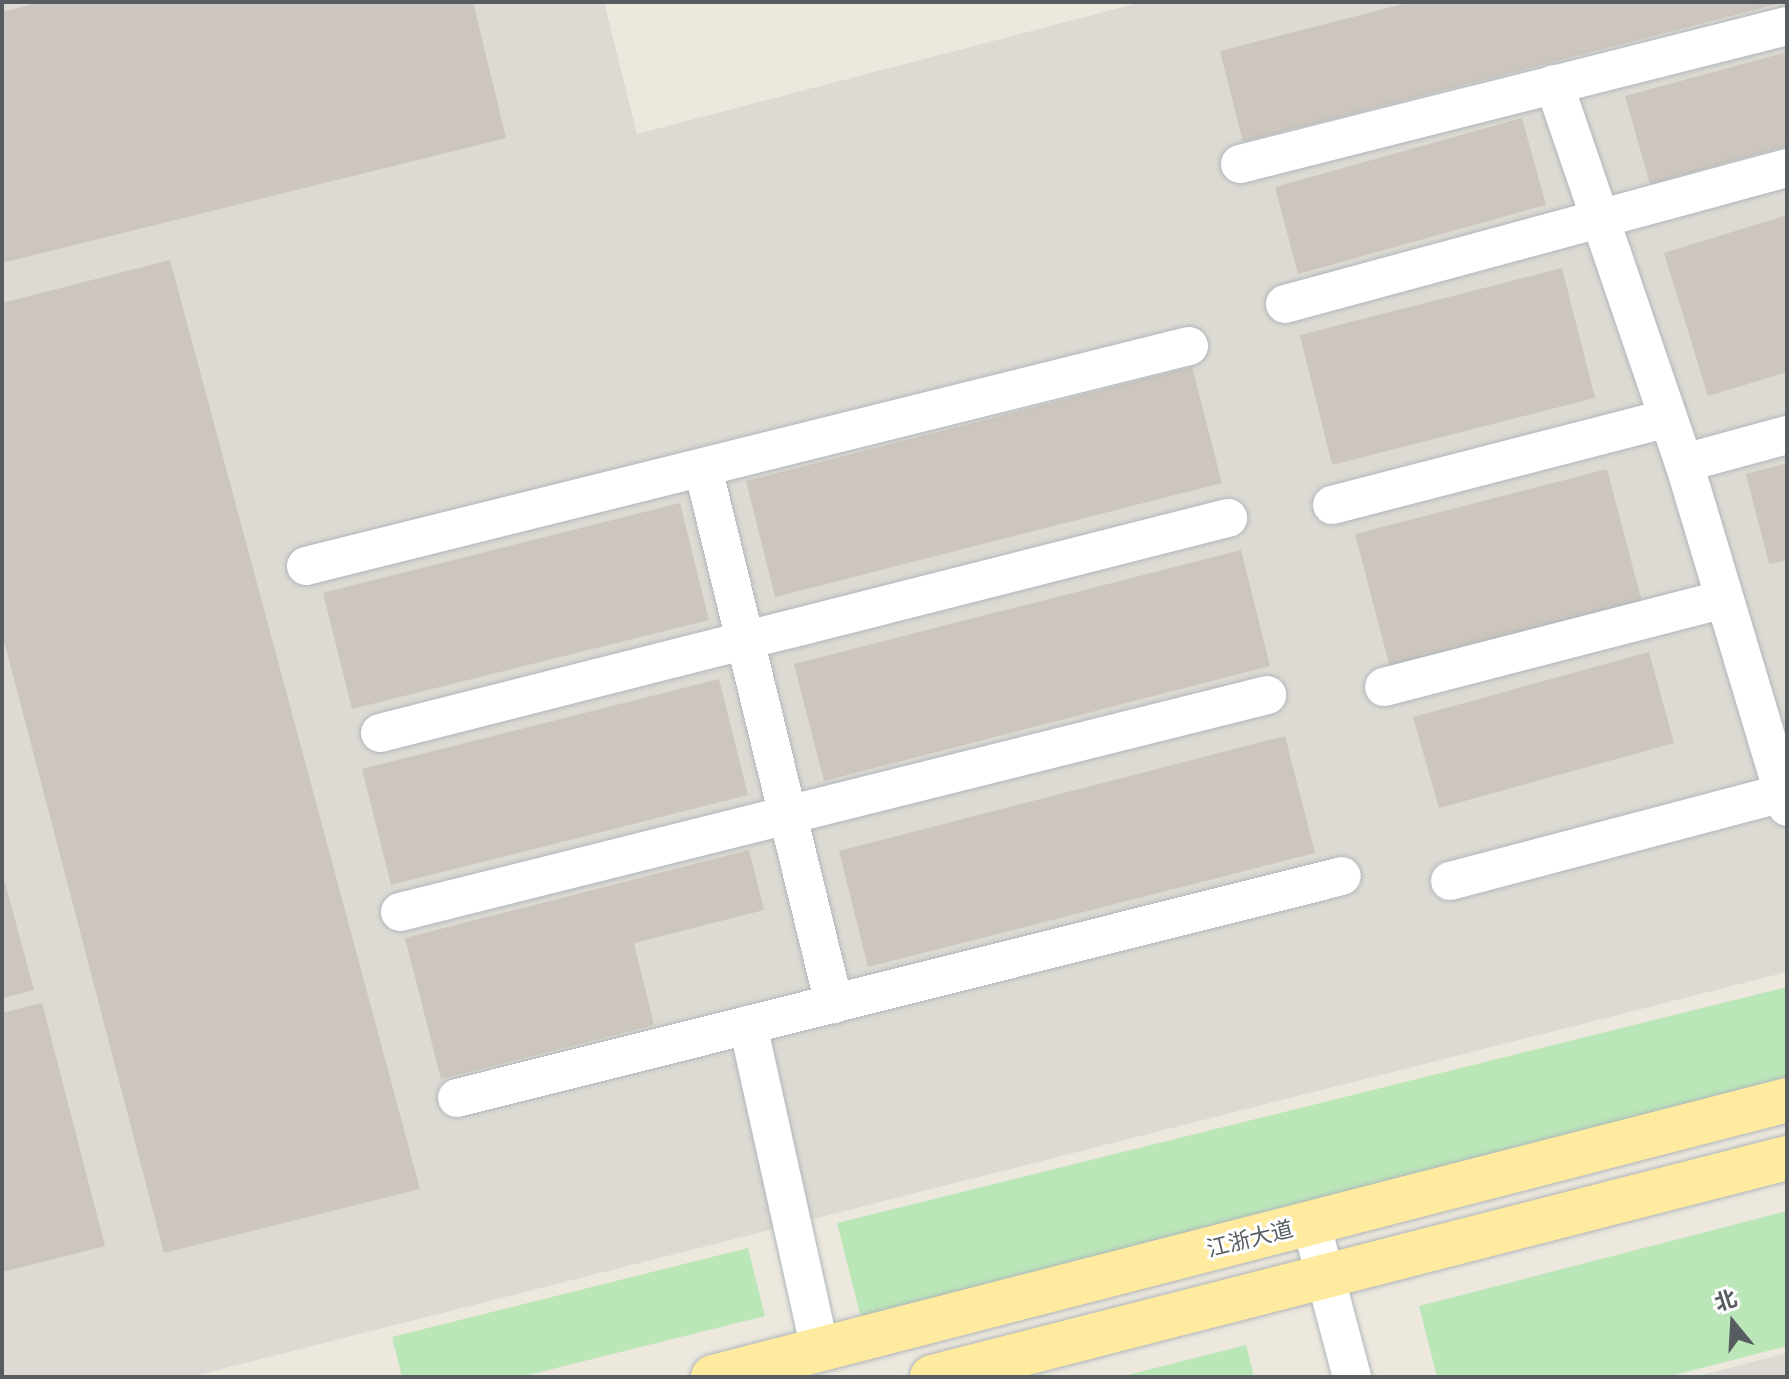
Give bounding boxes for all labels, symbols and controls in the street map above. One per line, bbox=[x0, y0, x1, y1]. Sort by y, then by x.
street label: 江浙大道 bbox=[1204, 1216, 1296, 1262]
north arrow bbox=[1693, 1283, 1773, 1363]
text: 北 bbox=[1710, 1283, 1741, 1318]

